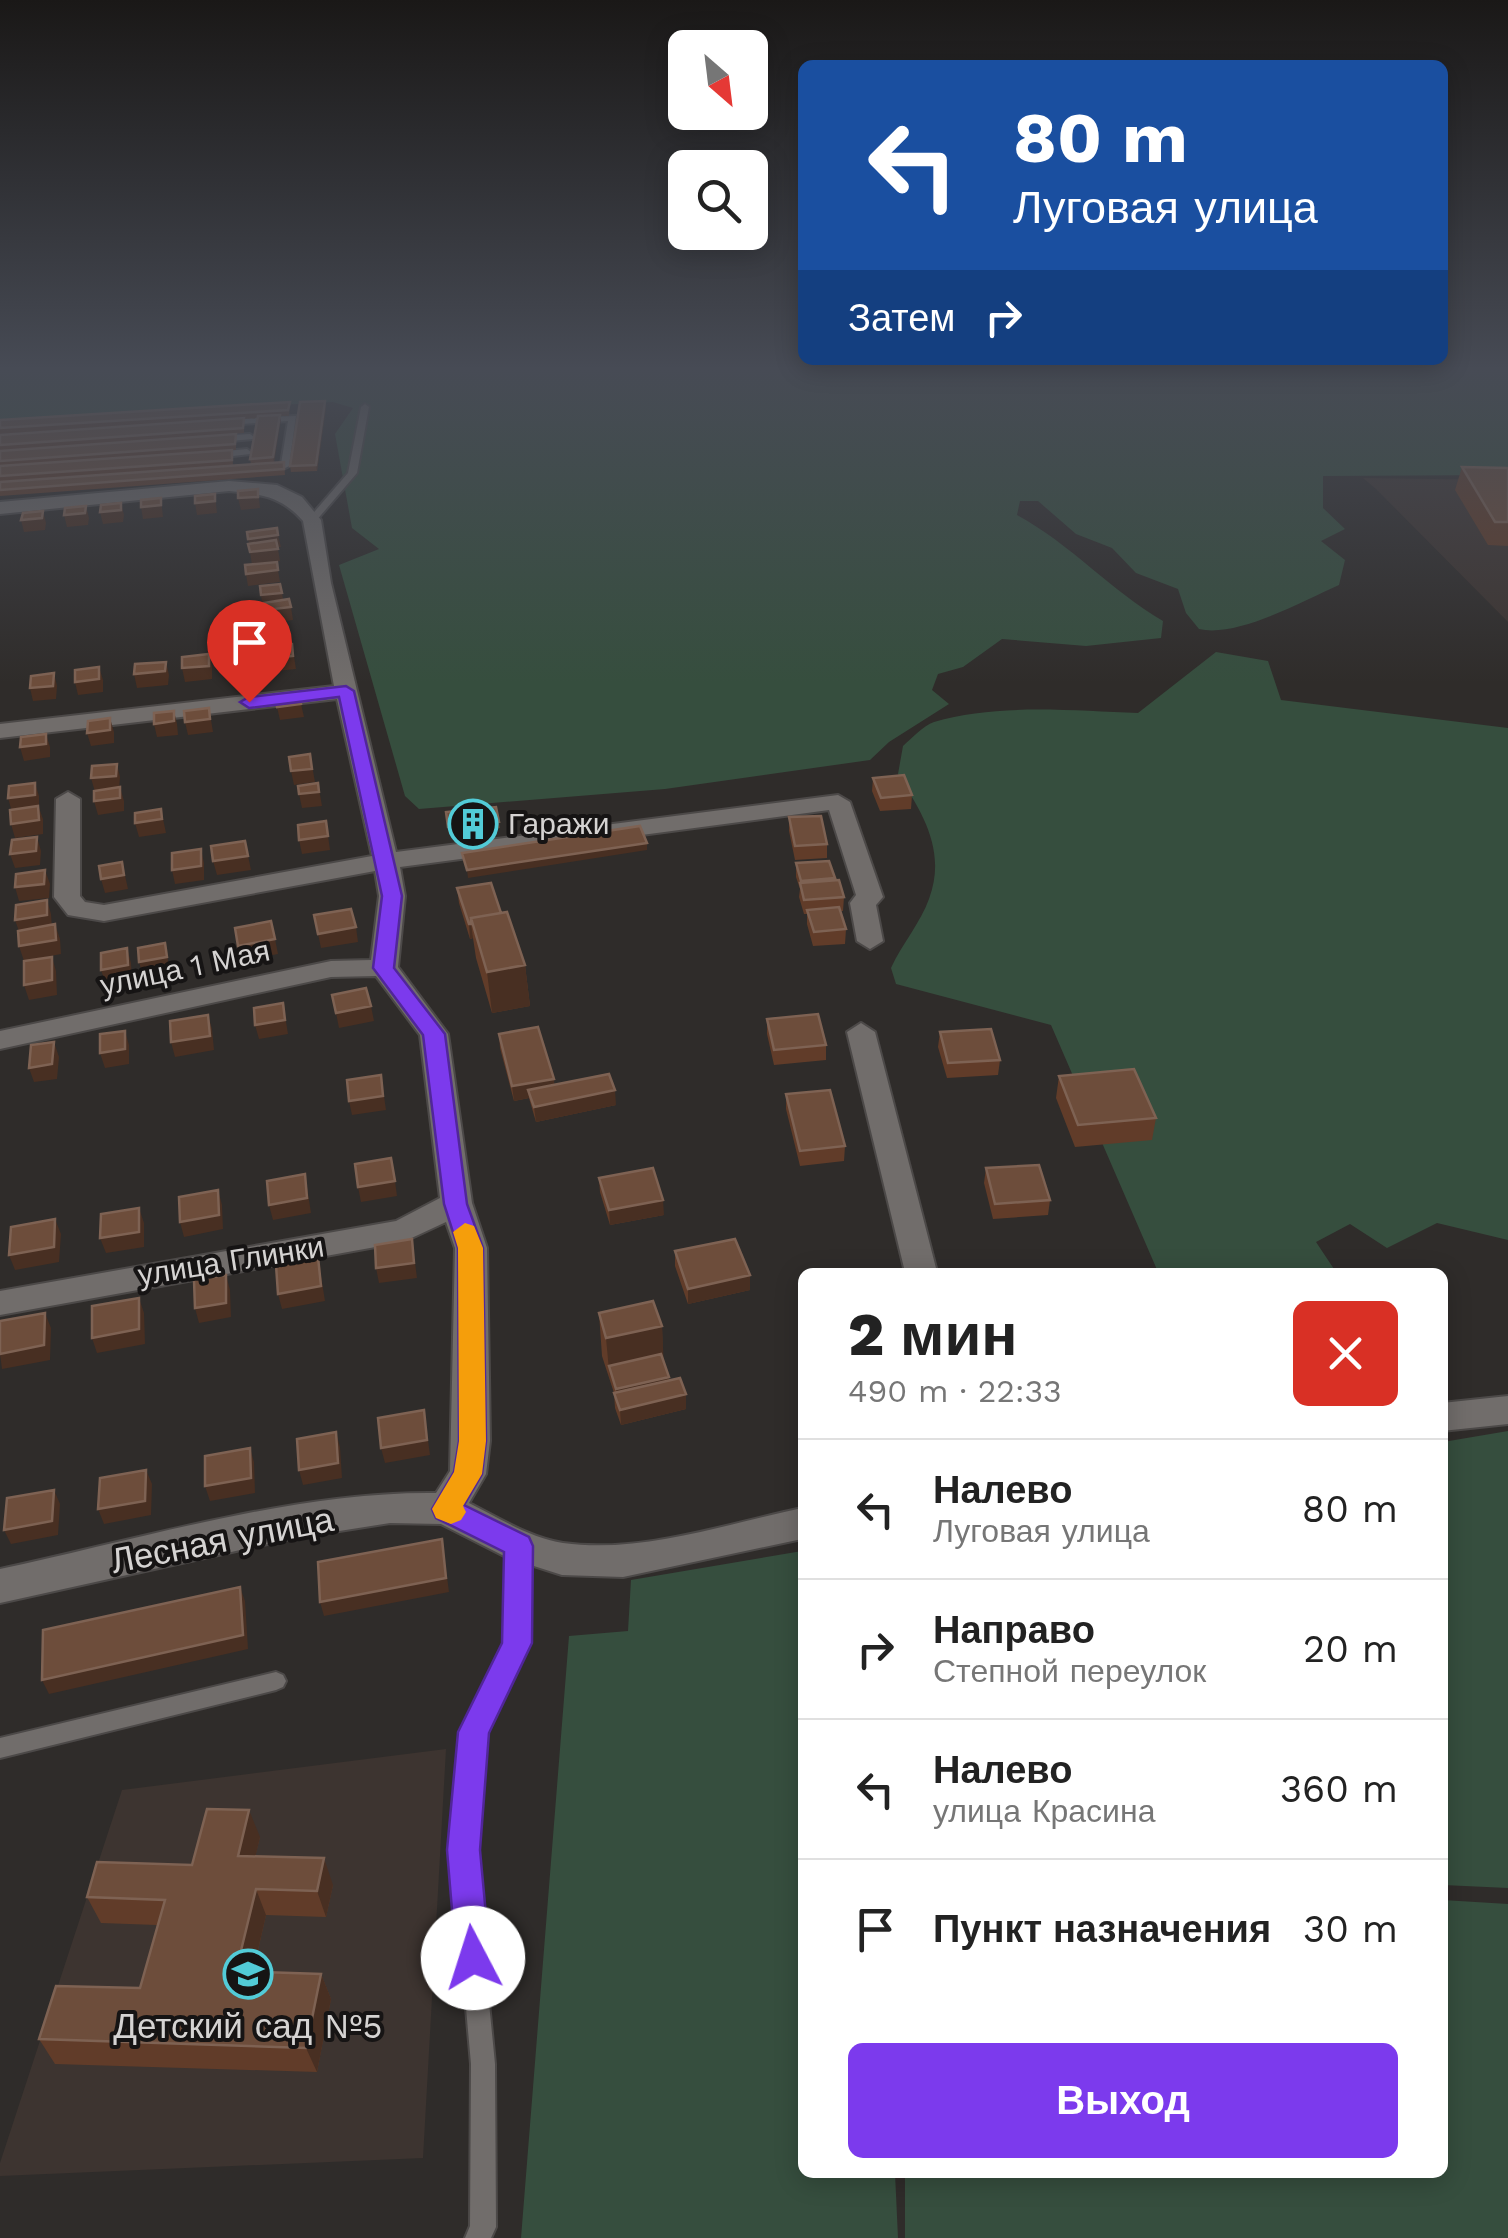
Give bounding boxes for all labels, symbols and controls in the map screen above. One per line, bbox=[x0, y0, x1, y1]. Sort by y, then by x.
north arrow bbox=[668, 30, 768, 130]
map controls bbox=[668, 30, 768, 250]
text: 80 m bbox=[1013, 97, 1188, 179]
icon: left bbox=[848, 100, 978, 230]
button: search bbox=[668, 150, 768, 250]
text: Луговая улица bbox=[1013, 181, 1318, 234]
icon: right bbox=[976, 290, 1031, 345]
text: Затем bbox=[848, 296, 956, 340]
pin bbox=[207, 600, 292, 703]
icon: arrive bbox=[222, 615, 277, 670]
building icon: Гаражи bbox=[447, 798, 499, 850]
place label: Гаражи bbox=[508, 806, 609, 841]
street label: улица 1 Мая bbox=[97, 932, 273, 1003]
street label: улица Глинки bbox=[135, 1229, 326, 1292]
text: 2 мин bbox=[848, 1299, 1018, 1370]
button: close bbox=[1293, 1301, 1398, 1406]
text: 490 m · 22:33 bbox=[848, 1372, 1062, 1410]
text: Налево bbox=[933, 1468, 1072, 1512]
icon: left bbox=[848, 1482, 903, 1537]
text: 80 m bbox=[1302, 1487, 1398, 1531]
street label: Лесная улица bbox=[107, 1498, 337, 1582]
text: Луговая улица bbox=[933, 1512, 1150, 1550]
text: Направо bbox=[933, 1608, 1095, 1652]
icon: right bbox=[848, 1622, 903, 1677]
text: 20 m bbox=[1303, 1627, 1398, 1671]
text: Степной переулок bbox=[933, 1652, 1206, 1690]
text: Налево bbox=[933, 1748, 1072, 1792]
icon: left bbox=[848, 1762, 903, 1817]
text: 360 m bbox=[1280, 1767, 1398, 1811]
text: улица Красина bbox=[933, 1792, 1155, 1830]
icon: arrive bbox=[848, 1902, 903, 1957]
position arrow bbox=[421, 1906, 525, 2010]
text: Пункт назначения bbox=[933, 1907, 1271, 1951]
text: 30 m bbox=[1303, 1907, 1398, 1951]
school or university icon: Детский сад №5 bbox=[222, 1948, 274, 2000]
place label: Детский сад №5 bbox=[113, 2005, 383, 2047]
button: Выход bbox=[848, 2043, 1398, 2158]

